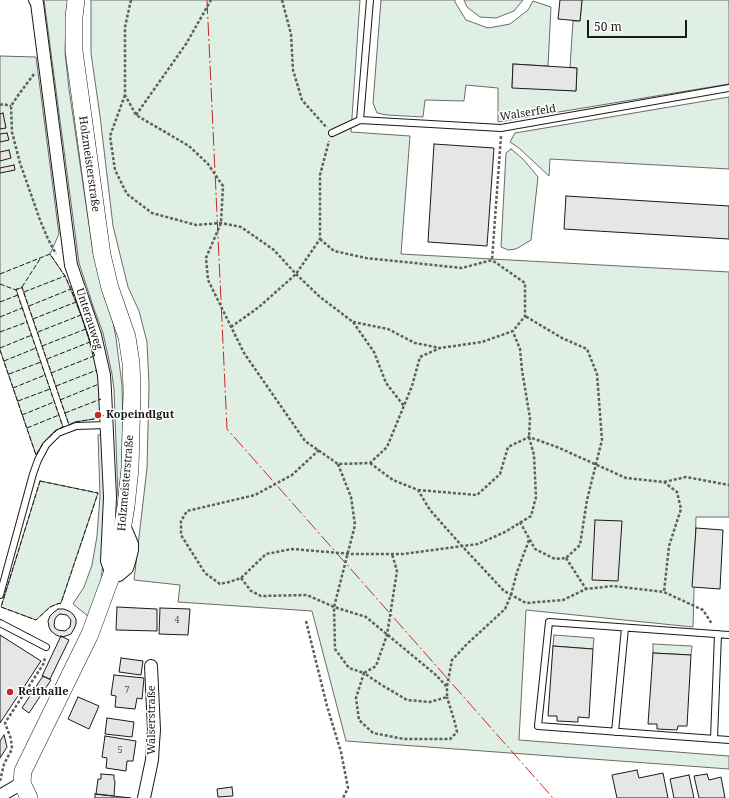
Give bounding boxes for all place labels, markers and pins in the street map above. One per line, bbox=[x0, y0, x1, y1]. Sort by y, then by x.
place label: Kopeindlgut bbox=[106, 408, 174, 422]
marker: Kopeindlgut bbox=[93, 410, 103, 420]
place label: Reithalle bbox=[18, 685, 68, 699]
marker: Reithalle bbox=[5, 687, 15, 697]

